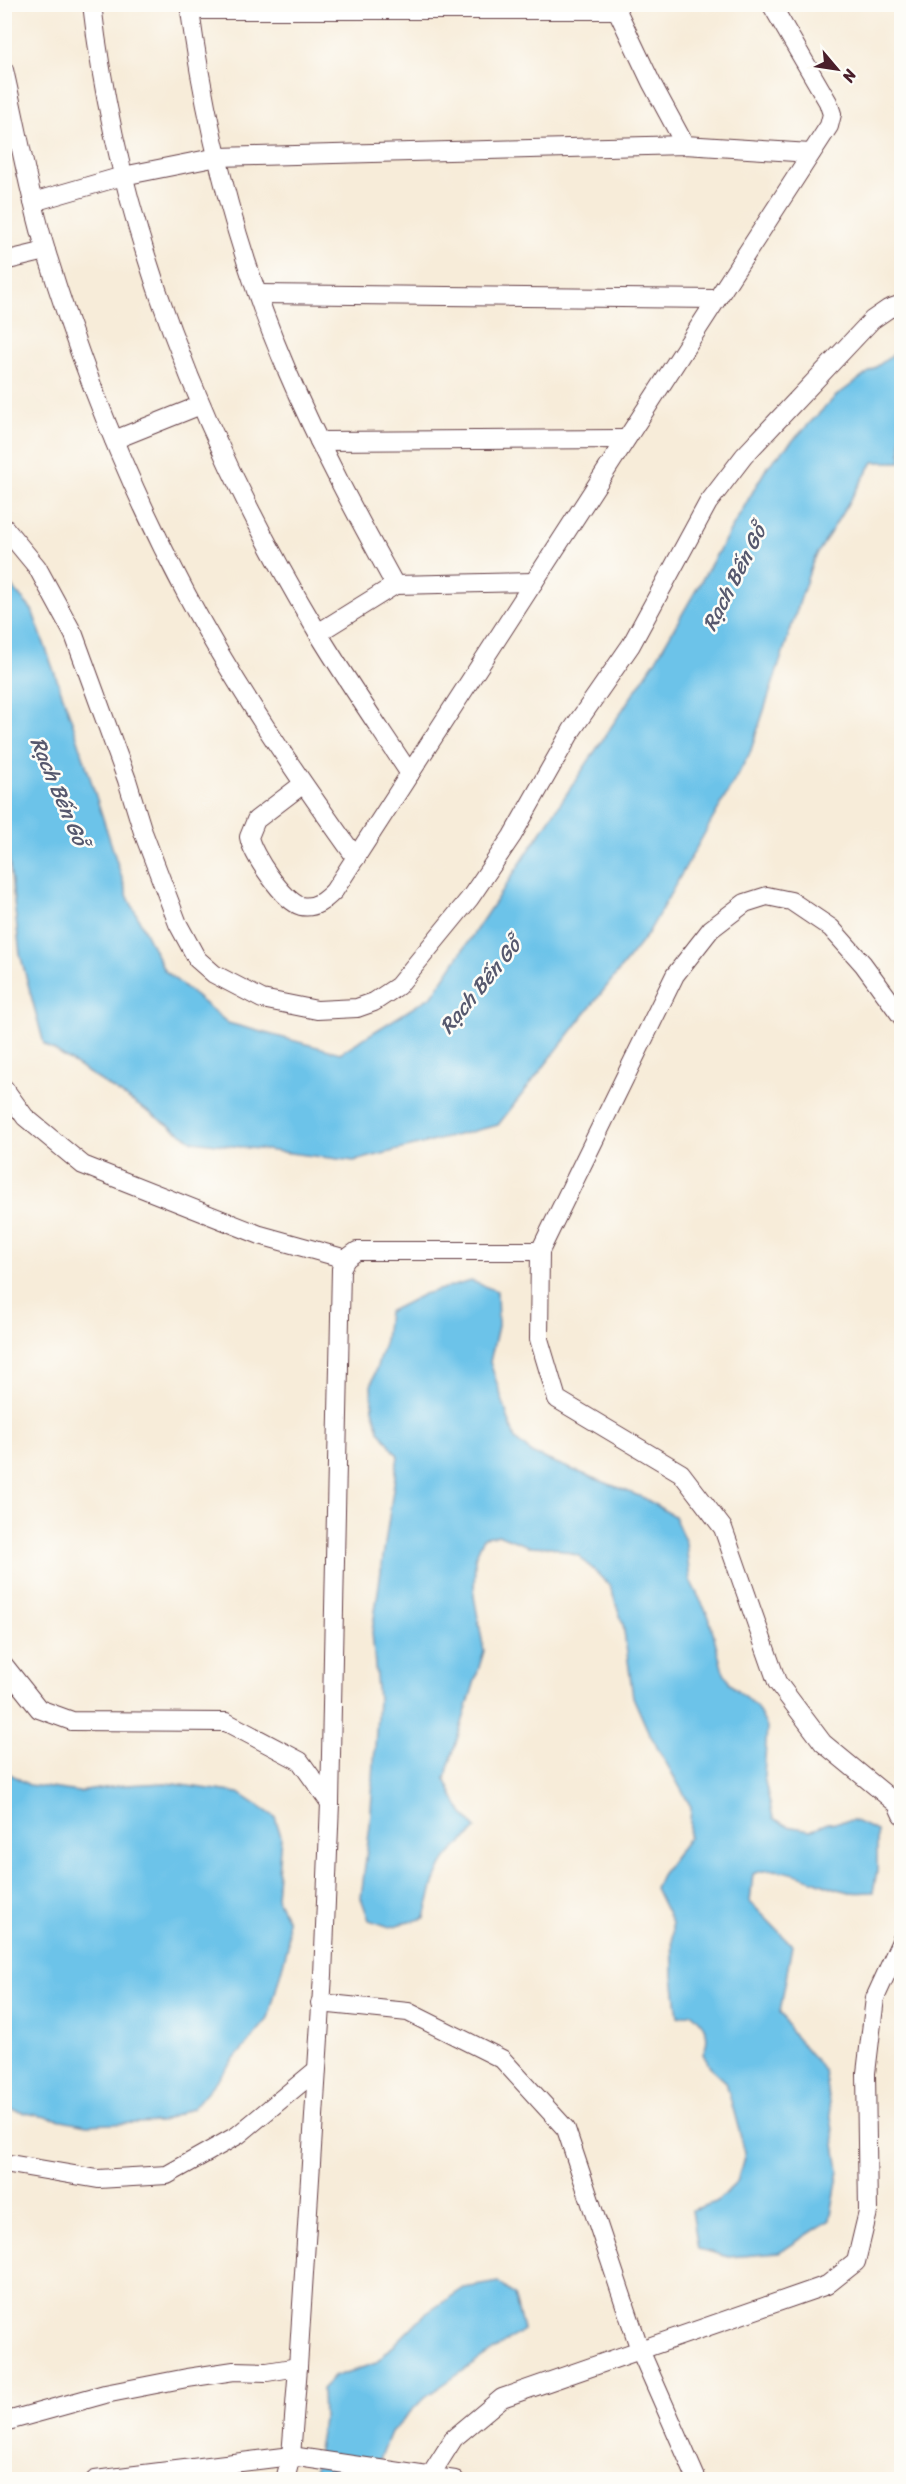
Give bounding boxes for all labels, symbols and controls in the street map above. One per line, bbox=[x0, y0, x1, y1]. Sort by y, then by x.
north arrow bbox=[807, 39, 867, 99]
text: N bbox=[834, 63, 866, 89]
water label: Rạch Bến Gỗ bbox=[691, 513, 780, 638]
water label: Rạch Bến Gỗ bbox=[19, 731, 101, 857]
water label: Rạch Bến Gỗ bbox=[429, 925, 535, 1043]

